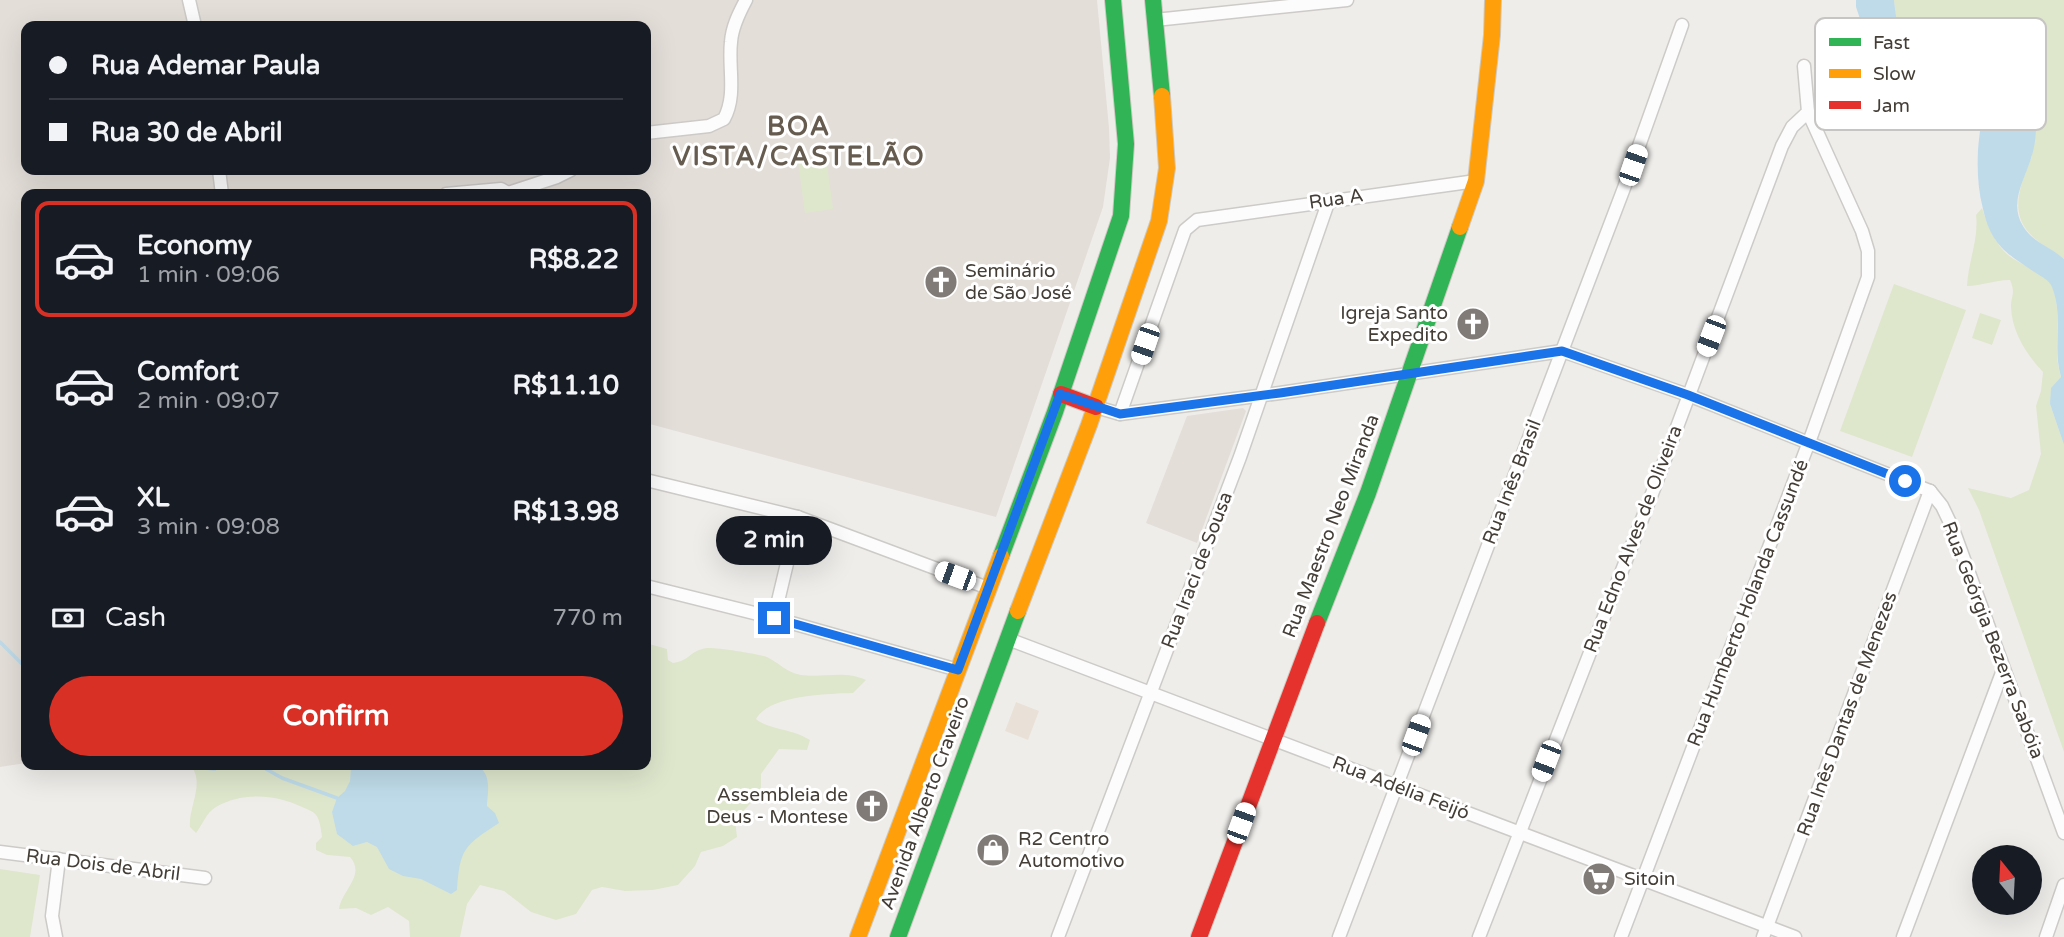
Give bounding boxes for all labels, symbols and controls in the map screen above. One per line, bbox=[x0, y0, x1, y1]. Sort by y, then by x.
legend bbox=[1815, 18, 2046, 130]
text: Fast bbox=[1873, 32, 1910, 54]
text: Rua Ademar Paula bbox=[91, 50, 320, 81]
text: Slow bbox=[1873, 63, 1916, 85]
text: Jam bbox=[1873, 95, 1910, 117]
district label: BOA VISTA/CASTELÃO bbox=[672, 111, 926, 172]
text: Rua 30 de Abril bbox=[91, 117, 283, 148]
car bbox=[1617, 142, 1650, 188]
street label: Rua A bbox=[1307, 184, 1365, 214]
icon: car bbox=[53, 228, 116, 291]
text: Economy bbox=[137, 230, 252, 261]
text: R$8.22 bbox=[529, 244, 619, 275]
place label: Seminário de São José bbox=[965, 260, 1072, 304]
text: 1 min · 09:06 bbox=[137, 261, 280, 289]
church icon: Seminário de São José bbox=[922, 263, 960, 301]
place label: Igreja Santo Expedito bbox=[1340, 302, 1448, 346]
church icon: Igreja Santo Expedito bbox=[1454, 305, 1492, 343]
car bbox=[1694, 313, 1729, 359]
car bbox=[1129, 321, 1162, 367]
icon: car bbox=[53, 354, 116, 417]
text: Comfort bbox=[137, 356, 239, 387]
text: R$11.10 bbox=[512, 370, 619, 401]
text: 2 min · 09:07 bbox=[137, 387, 280, 415]
street label: Rua Maestro Neo Miranda bbox=[1278, 411, 1384, 641]
street label: Rua Inês Brasil bbox=[1478, 416, 1546, 548]
street label: Rua Edno Alves de Oliveira bbox=[1579, 422, 1687, 656]
street label: Rua Humberto Holanda Cassundé bbox=[1683, 456, 1813, 750]
route start bbox=[1889, 465, 1921, 497]
icon: car bbox=[53, 480, 116, 543]
text: XL bbox=[137, 482, 169, 513]
street label: Rua Iraci de Sousa bbox=[1157, 489, 1237, 651]
text: R$13.98 bbox=[512, 496, 619, 527]
text: 3 min · 09:08 bbox=[137, 513, 280, 541]
callout: 2 min bbox=[716, 516, 832, 566]
street label: Rua Geórgia Bezerra Sabóia bbox=[1938, 518, 2048, 762]
text: 2 min bbox=[743, 526, 805, 554]
car bbox=[932, 559, 979, 593]
street label: Rua Inês Dantas de Menezes bbox=[1792, 589, 1902, 839]
icon: cash bbox=[49, 599, 87, 637]
text: Cash bbox=[105, 602, 166, 633]
route end bbox=[758, 602, 790, 634]
text: 770 m bbox=[553, 604, 623, 632]
button: Confirm bbox=[49, 676, 623, 756]
street label: Avenida Alberto Craveiro bbox=[876, 693, 974, 913]
car bbox=[1399, 712, 1434, 758]
car bbox=[1529, 738, 1564, 784]
street label: Rua Adélia Feijó bbox=[1329, 752, 1473, 824]
place label: Assembleia de Deus - Montese bbox=[706, 784, 848, 828]
church icon: Assembleia de Deus - Montese bbox=[853, 787, 891, 825]
car bbox=[1224, 800, 1259, 846]
place label: R2 Centro Automotivo bbox=[1018, 828, 1125, 872]
shop icon: R2 Centro Automotivo bbox=[974, 831, 1012, 869]
street label: Rua Dois de Abril bbox=[25, 845, 181, 885]
north arrow bbox=[1972, 845, 2042, 915]
map controls bbox=[1972, 845, 2042, 915]
supermarket icon: Sitoin bbox=[1580, 860, 1618, 898]
place label: Sitoin bbox=[1624, 868, 1675, 890]

